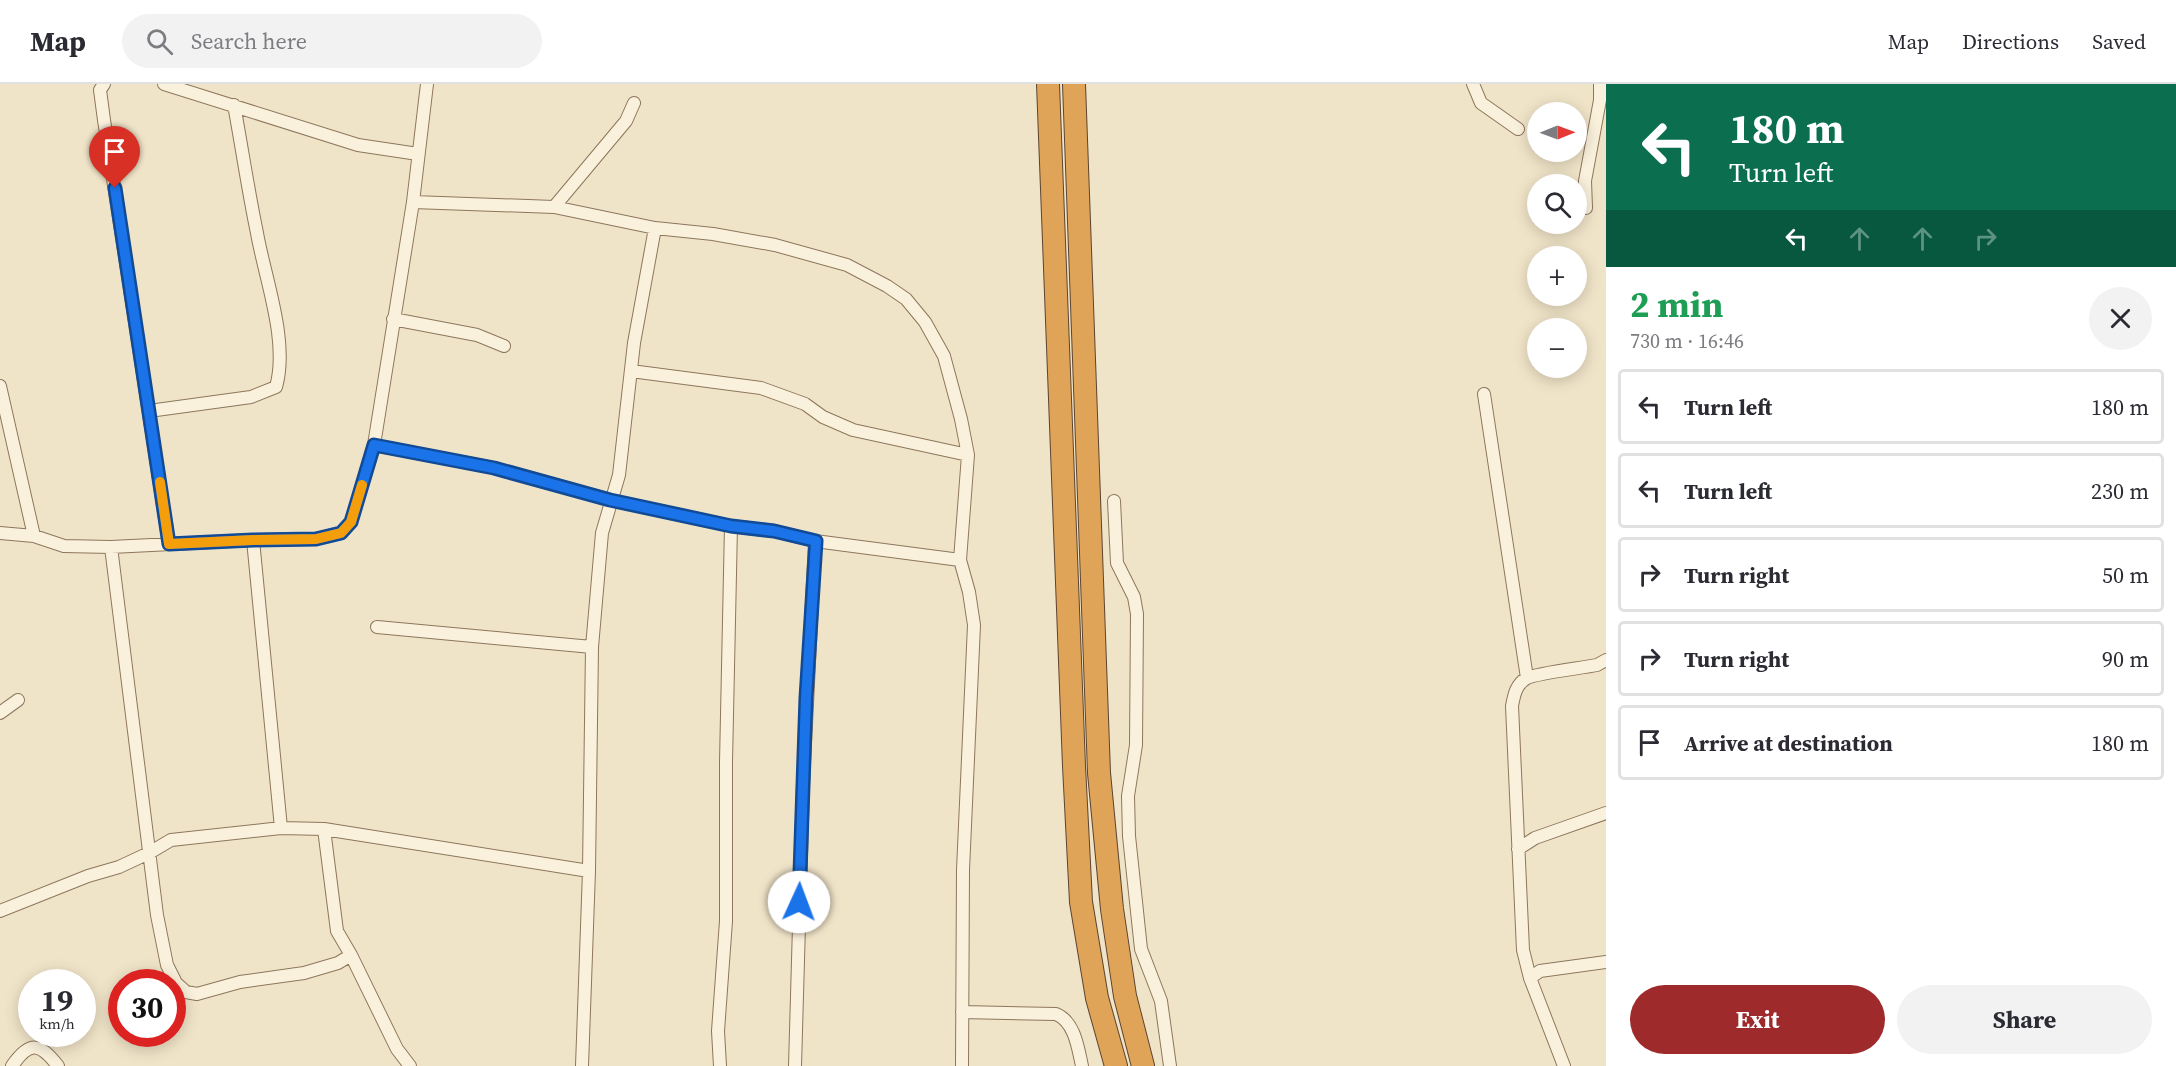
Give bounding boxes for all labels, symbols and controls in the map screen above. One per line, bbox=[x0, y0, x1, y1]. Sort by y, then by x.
search box bbox=[122, 14, 542, 68]
text: Map bbox=[30, 22, 86, 60]
icon: search bbox=[143, 25, 176, 58]
text: Search here bbox=[191, 26, 307, 56]
text: Map bbox=[1888, 27, 1929, 56]
text: Directions bbox=[1962, 27, 2059, 56]
text: Saved bbox=[2092, 27, 2146, 56]
text: 180 m bbox=[1729, 99, 1844, 157]
north arrow bbox=[1527, 102, 1587, 162]
map controls bbox=[1527, 102, 1587, 378]
icon: left bbox=[1630, 108, 1708, 186]
pin bbox=[89, 126, 140, 188]
icon: arrive bbox=[98, 135, 131, 168]
text: Turn left bbox=[1729, 154, 1833, 191]
button: search bbox=[1527, 174, 1587, 234]
icon: left bbox=[1780, 222, 1813, 255]
icon: ahead bbox=[1843, 222, 1876, 255]
icon: ahead bbox=[1906, 222, 1939, 255]
icon: right bbox=[1969, 222, 2002, 255]
button: + bbox=[1527, 246, 1587, 306]
text: 2 min bbox=[1630, 280, 1723, 329]
button: close bbox=[2089, 287, 2152, 350]
button: − bbox=[1527, 318, 1587, 378]
text: 730 m · 16:46 bbox=[1630, 327, 1744, 355]
icon: left bbox=[1633, 390, 1666, 423]
text: Turn left bbox=[1684, 392, 1772, 422]
text: 180 m bbox=[2091, 392, 2149, 422]
icon: left bbox=[1633, 474, 1666, 507]
text: Turn left bbox=[1684, 476, 1772, 506]
text: 230 m bbox=[2091, 476, 2149, 506]
icon: right bbox=[1633, 558, 1666, 591]
text: Turn right bbox=[1684, 560, 1789, 590]
text: 50 m bbox=[2102, 560, 2149, 590]
icon: right bbox=[1633, 642, 1666, 675]
text: Turn right bbox=[1684, 644, 1789, 674]
text: 90 m bbox=[2102, 644, 2149, 674]
icon: arrive bbox=[1633, 726, 1666, 759]
text: Arrive at destination bbox=[1684, 728, 1893, 758]
text: 180 m bbox=[2091, 728, 2149, 758]
position arrow bbox=[767, 870, 831, 934]
speed limit sign: 30 bbox=[108, 969, 186, 1047]
text: 19 bbox=[41, 980, 73, 1021]
button: Exit bbox=[1630, 985, 1885, 1054]
button: Share bbox=[1897, 985, 2152, 1054]
text: km/h bbox=[39, 1013, 75, 1034]

